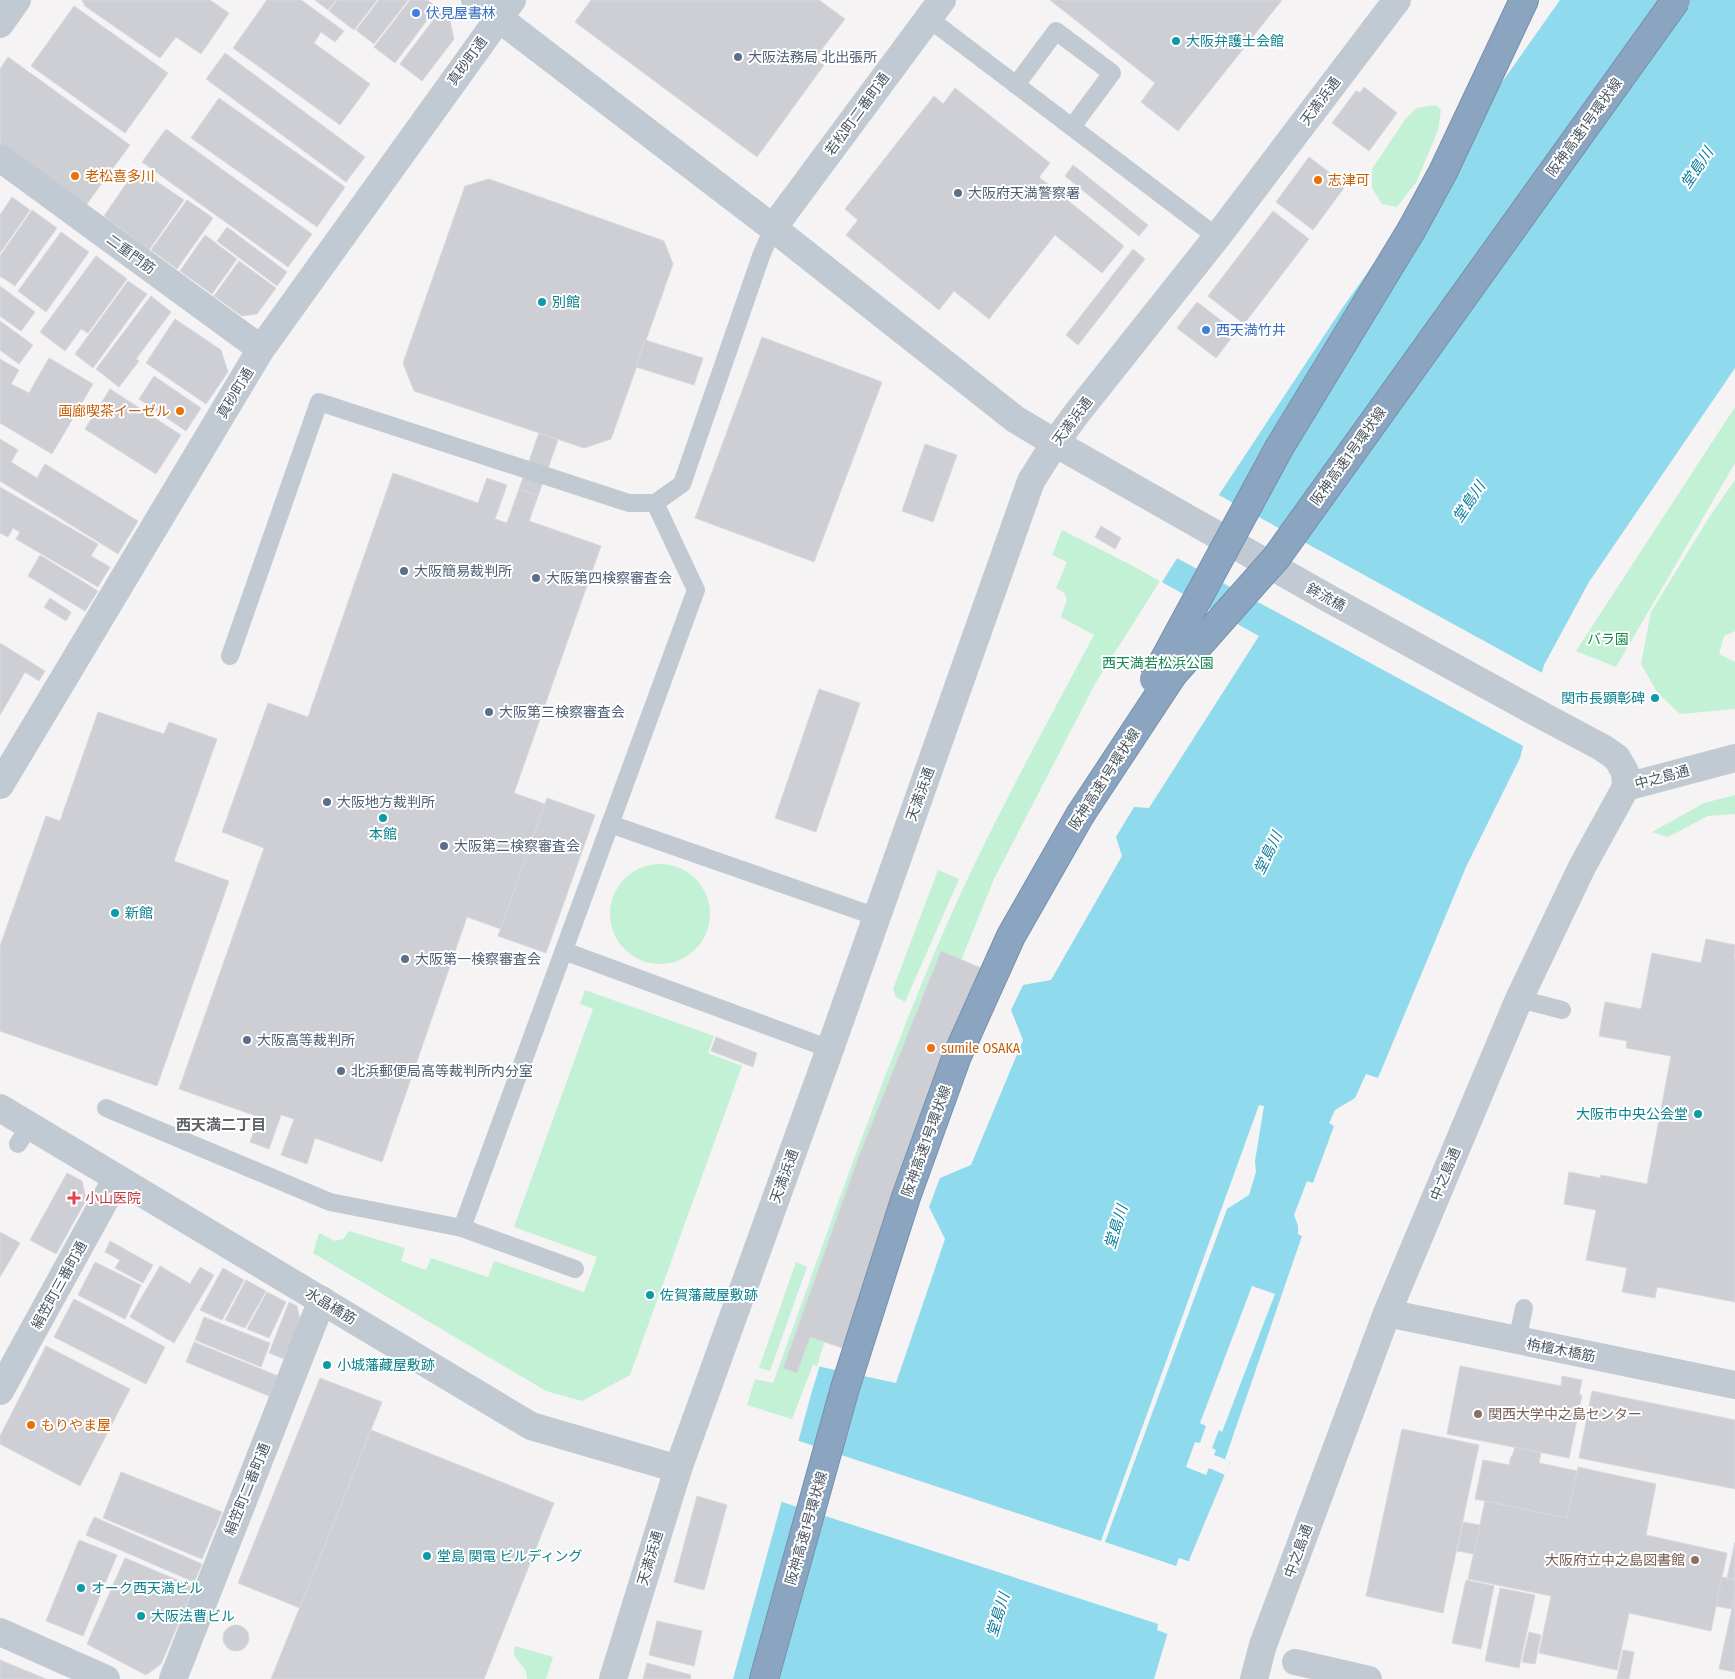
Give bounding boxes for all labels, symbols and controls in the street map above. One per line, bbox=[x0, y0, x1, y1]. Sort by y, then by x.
place label: 伏見屋書林 bbox=[426, 5, 496, 22]
marker: 伏見屋書林 bbox=[410, 7, 422, 19]
place label: 大阪弁護士会館 bbox=[1186, 33, 1284, 50]
street label: 真砂町通 bbox=[444, 34, 491, 89]
marker: 大阪弁護士会館 bbox=[1170, 35, 1182, 47]
place label: 大阪法務局 北出張所 bbox=[748, 49, 877, 66]
marker: 大阪法務局 北出張所 bbox=[732, 51, 744, 63]
street label: 若松町二番町通 bbox=[822, 70, 893, 159]
street label: 天満浜通 bbox=[1297, 74, 1344, 129]
street label: 阪神高速1号環状線 bbox=[1543, 75, 1626, 180]
water label: 堂島川 bbox=[1677, 143, 1718, 192]
place label: 老松喜多川 bbox=[85, 168, 155, 185]
marker: 老松喜多川 bbox=[69, 170, 81, 182]
place label: 志津可 bbox=[1328, 172, 1370, 189]
marker: 志津可 bbox=[1312, 174, 1324, 186]
place label: 大阪府天満警察署 bbox=[968, 185, 1080, 202]
marker: 大阪府天満警察署 bbox=[952, 187, 964, 199]
street label: 二重門筋 bbox=[103, 231, 158, 278]
place label: 別館 bbox=[552, 294, 580, 311]
marker: 別館 bbox=[536, 296, 548, 308]
place label: 西天満竹井 bbox=[1216, 322, 1286, 339]
marker: 西天満竹井 bbox=[1200, 324, 1212, 336]
street label: 真砂町通 bbox=[214, 365, 257, 422]
street label: 天満浜通 bbox=[1049, 394, 1096, 449]
place label: 画廊喫茶イーゼル bbox=[58, 403, 170, 420]
street label: 阪神高速1号環状線 bbox=[1307, 404, 1390, 509]
marker: 画廊喫茶イーゼル bbox=[174, 405, 186, 417]
water label: 堂島川 bbox=[1449, 477, 1490, 526]
place label: 大阪簡易裁判所 bbox=[414, 563, 512, 580]
marker: 大阪簡易裁判所 bbox=[398, 565, 410, 577]
place label: 大阪第四検察審査会 bbox=[546, 570, 672, 587]
marker: 大阪第四検察審査会 bbox=[530, 572, 542, 584]
street label: 鉾流橋 bbox=[1303, 580, 1348, 615]
park label: バラ園 bbox=[1587, 631, 1629, 648]
park label: 西天満若松浜公園 bbox=[1102, 655, 1214, 672]
place label: 関市長顕彰碑 bbox=[1561, 690, 1645, 707]
marker: 関市長顕彰碑 bbox=[1649, 692, 1661, 704]
place label: 大阪第三検察審査会 bbox=[499, 704, 625, 721]
marker: 大阪第三検察審査会 bbox=[483, 706, 495, 718]
street label: 阪神高速1号環状線 bbox=[1065, 725, 1144, 833]
street label: 中之島通 bbox=[1633, 762, 1691, 793]
street label: 天満浜通 bbox=[903, 765, 938, 823]
place label: 大阪地方裁判所 bbox=[337, 794, 435, 811]
marker: 大阪地方裁判所 bbox=[321, 796, 333, 808]
marker: 本館 bbox=[377, 812, 389, 824]
place label: 本館 bbox=[369, 826, 397, 843]
water label: 堂島川 bbox=[1250, 827, 1287, 877]
place label: 大阪第二検察審査会 bbox=[454, 838, 580, 855]
marker: 大阪第二検察審査会 bbox=[438, 840, 450, 852]
place label: 新館 bbox=[125, 905, 153, 922]
marker: 新館 bbox=[109, 907, 121, 919]
place label: 大阪第一検察審査会 bbox=[415, 951, 541, 968]
marker: 大阪第一検察審査会 bbox=[399, 953, 411, 965]
place label: 大阪高等裁判所 bbox=[257, 1032, 355, 1049]
marker: 大阪高等裁判所 bbox=[241, 1034, 253, 1046]
place label: sumile OSAKA bbox=[941, 1040, 1021, 1057]
marker: sumile OSAKA bbox=[925, 1042, 937, 1054]
place label: 北浜郵便局高等裁判所内分室 bbox=[351, 1063, 533, 1080]
marker: 北浜郵便局高等裁判所内分室 bbox=[335, 1065, 347, 1077]
street label: 阪神高速1号環状線 bbox=[898, 1083, 955, 1199]
place label: 大阪市中央公会堂 bbox=[1576, 1106, 1688, 1123]
marker: 大阪市中央公会堂 bbox=[1692, 1108, 1704, 1120]
district label: 西天満二丁目 bbox=[176, 1116, 266, 1134]
street label: 中之島通 bbox=[1427, 1145, 1464, 1203]
street label: 天満浜通 bbox=[767, 1147, 802, 1205]
place label: 小山医院 bbox=[85, 1190, 141, 1207]
marker: 小山医院 bbox=[67, 1191, 81, 1205]
water label: 堂島川 bbox=[1101, 1201, 1132, 1251]
street label: 絹笠町三番町通 bbox=[28, 1238, 91, 1332]
street label: 水晶橋筋 bbox=[302, 1285, 359, 1328]
place label: 佐賀藩蔵屋敷跡 bbox=[660, 1287, 758, 1304]
marker: 佐賀藩蔵屋敷跡 bbox=[644, 1289, 656, 1301]
street label: 栴檀木橋筋 bbox=[1525, 1335, 1597, 1366]
place label: 小城藩藏屋敷跡 bbox=[337, 1357, 435, 1374]
marker: 小城藩藏屋敷跡 bbox=[321, 1359, 333, 1371]
place label: 関西大学中之島センター bbox=[1488, 1406, 1642, 1423]
marker: 関西大学中之島センター bbox=[1472, 1408, 1484, 1420]
place label: もりやま屋 bbox=[41, 1417, 111, 1434]
marker: もりやま屋 bbox=[25, 1419, 37, 1431]
street label: 絹笠町二番町通 bbox=[221, 1441, 274, 1538]
street label: 阪神高速1号環状線 bbox=[782, 1469, 831, 1587]
street label: 中之島通 bbox=[1281, 1522, 1316, 1580]
street label: 天満浜通 bbox=[634, 1529, 667, 1587]
place label: 堂島 関電 ビルディング bbox=[437, 1548, 583, 1565]
marker: 堂島 関電 ビルディング bbox=[421, 1550, 433, 1562]
place label: 大阪府立中之島図書館 bbox=[1545, 1552, 1685, 1569]
marker: 大阪府立中之島図書館 bbox=[1689, 1554, 1701, 1566]
place label: オーク西天満ビル bbox=[91, 1580, 203, 1597]
marker: オーク西天満ビル bbox=[75, 1582, 87, 1594]
water label: 堂島川 bbox=[983, 1589, 1014, 1639]
place label: 大阪法曹ビル bbox=[151, 1608, 235, 1625]
marker: 大阪法曹ビル bbox=[135, 1610, 147, 1622]

